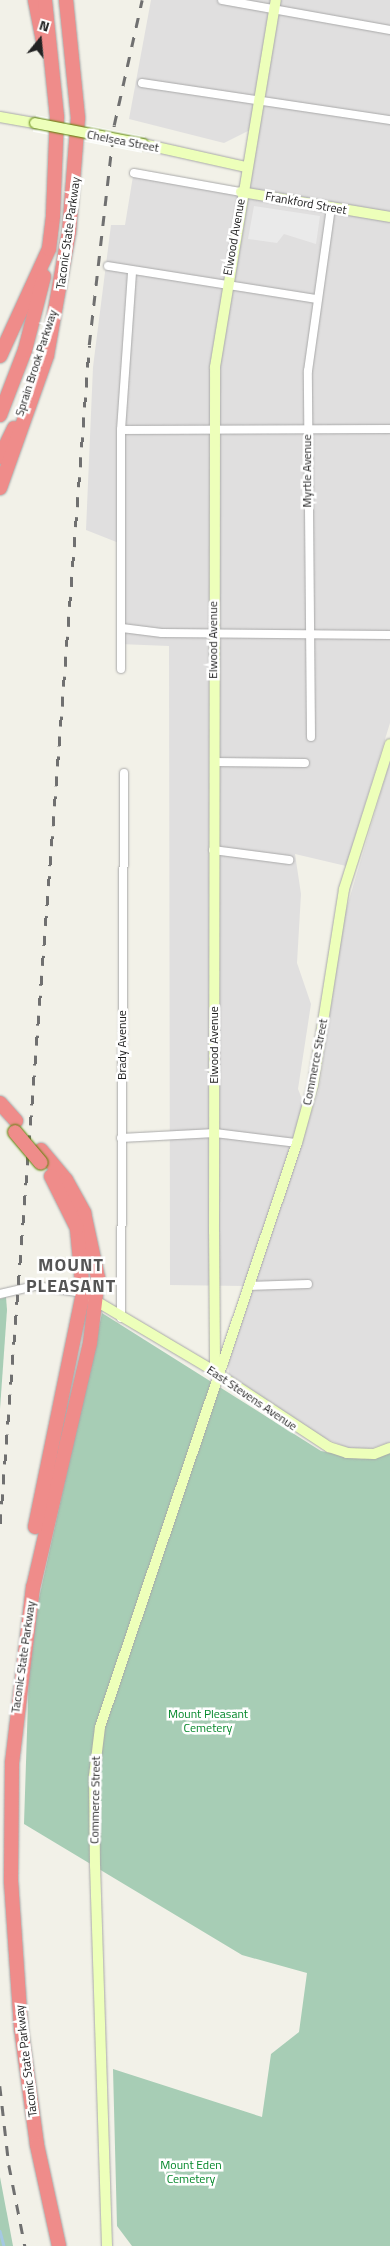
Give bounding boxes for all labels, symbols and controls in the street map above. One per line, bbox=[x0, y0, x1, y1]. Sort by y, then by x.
text: N bbox=[37, 14, 52, 37]
north arrow bbox=[15, 15, 65, 65]
street label: Chelsea Street bbox=[86, 127, 160, 155]
street label: Taconic State Parkway bbox=[53, 176, 83, 290]
street label: Frankford Street bbox=[264, 189, 348, 217]
street label: Elwood Avenue bbox=[220, 197, 248, 277]
street label: Sprain Brook Parkway bbox=[12, 308, 60, 418]
street label: Myrtle Avenue bbox=[300, 434, 314, 508]
street label: Elwood Avenue bbox=[206, 601, 220, 679]
street label: Elwood Avenue bbox=[207, 1006, 221, 1084]
street label: Brady Avenue bbox=[115, 1010, 129, 1080]
street label: Commerce Street bbox=[300, 1018, 330, 1106]
district label: MOUNT PLEASANT bbox=[25, 1255, 117, 1298]
street label: East Stevens Avenue bbox=[204, 1363, 300, 1433]
street label: Taconic State Parkway bbox=[8, 1600, 38, 1714]
park label: Mount Pleasant Cemetery bbox=[168, 1707, 248, 1735]
street label: Commerce Street bbox=[87, 1756, 103, 1844]
street label: Taconic State Parkway bbox=[12, 2004, 40, 2118]
park label: Mount Eden Cemetery bbox=[160, 2158, 222, 2186]

